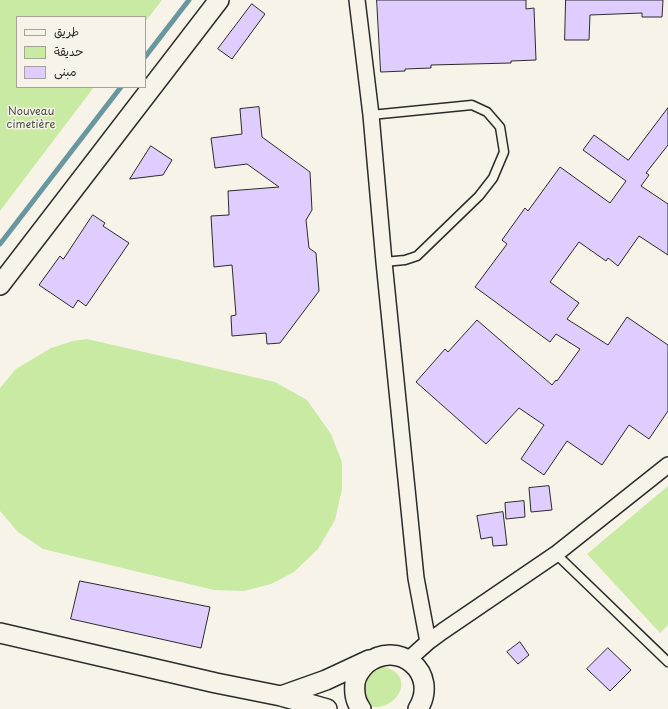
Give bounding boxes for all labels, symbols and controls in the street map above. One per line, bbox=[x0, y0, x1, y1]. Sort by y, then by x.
legend bbox=[16, 16, 146, 88]
text: طريق bbox=[54, 22, 79, 40]
text: حديقة bbox=[54, 42, 83, 60]
text: مبنى bbox=[54, 62, 77, 80]
park label: Nouveau cimetière bbox=[7, 105, 55, 131]

